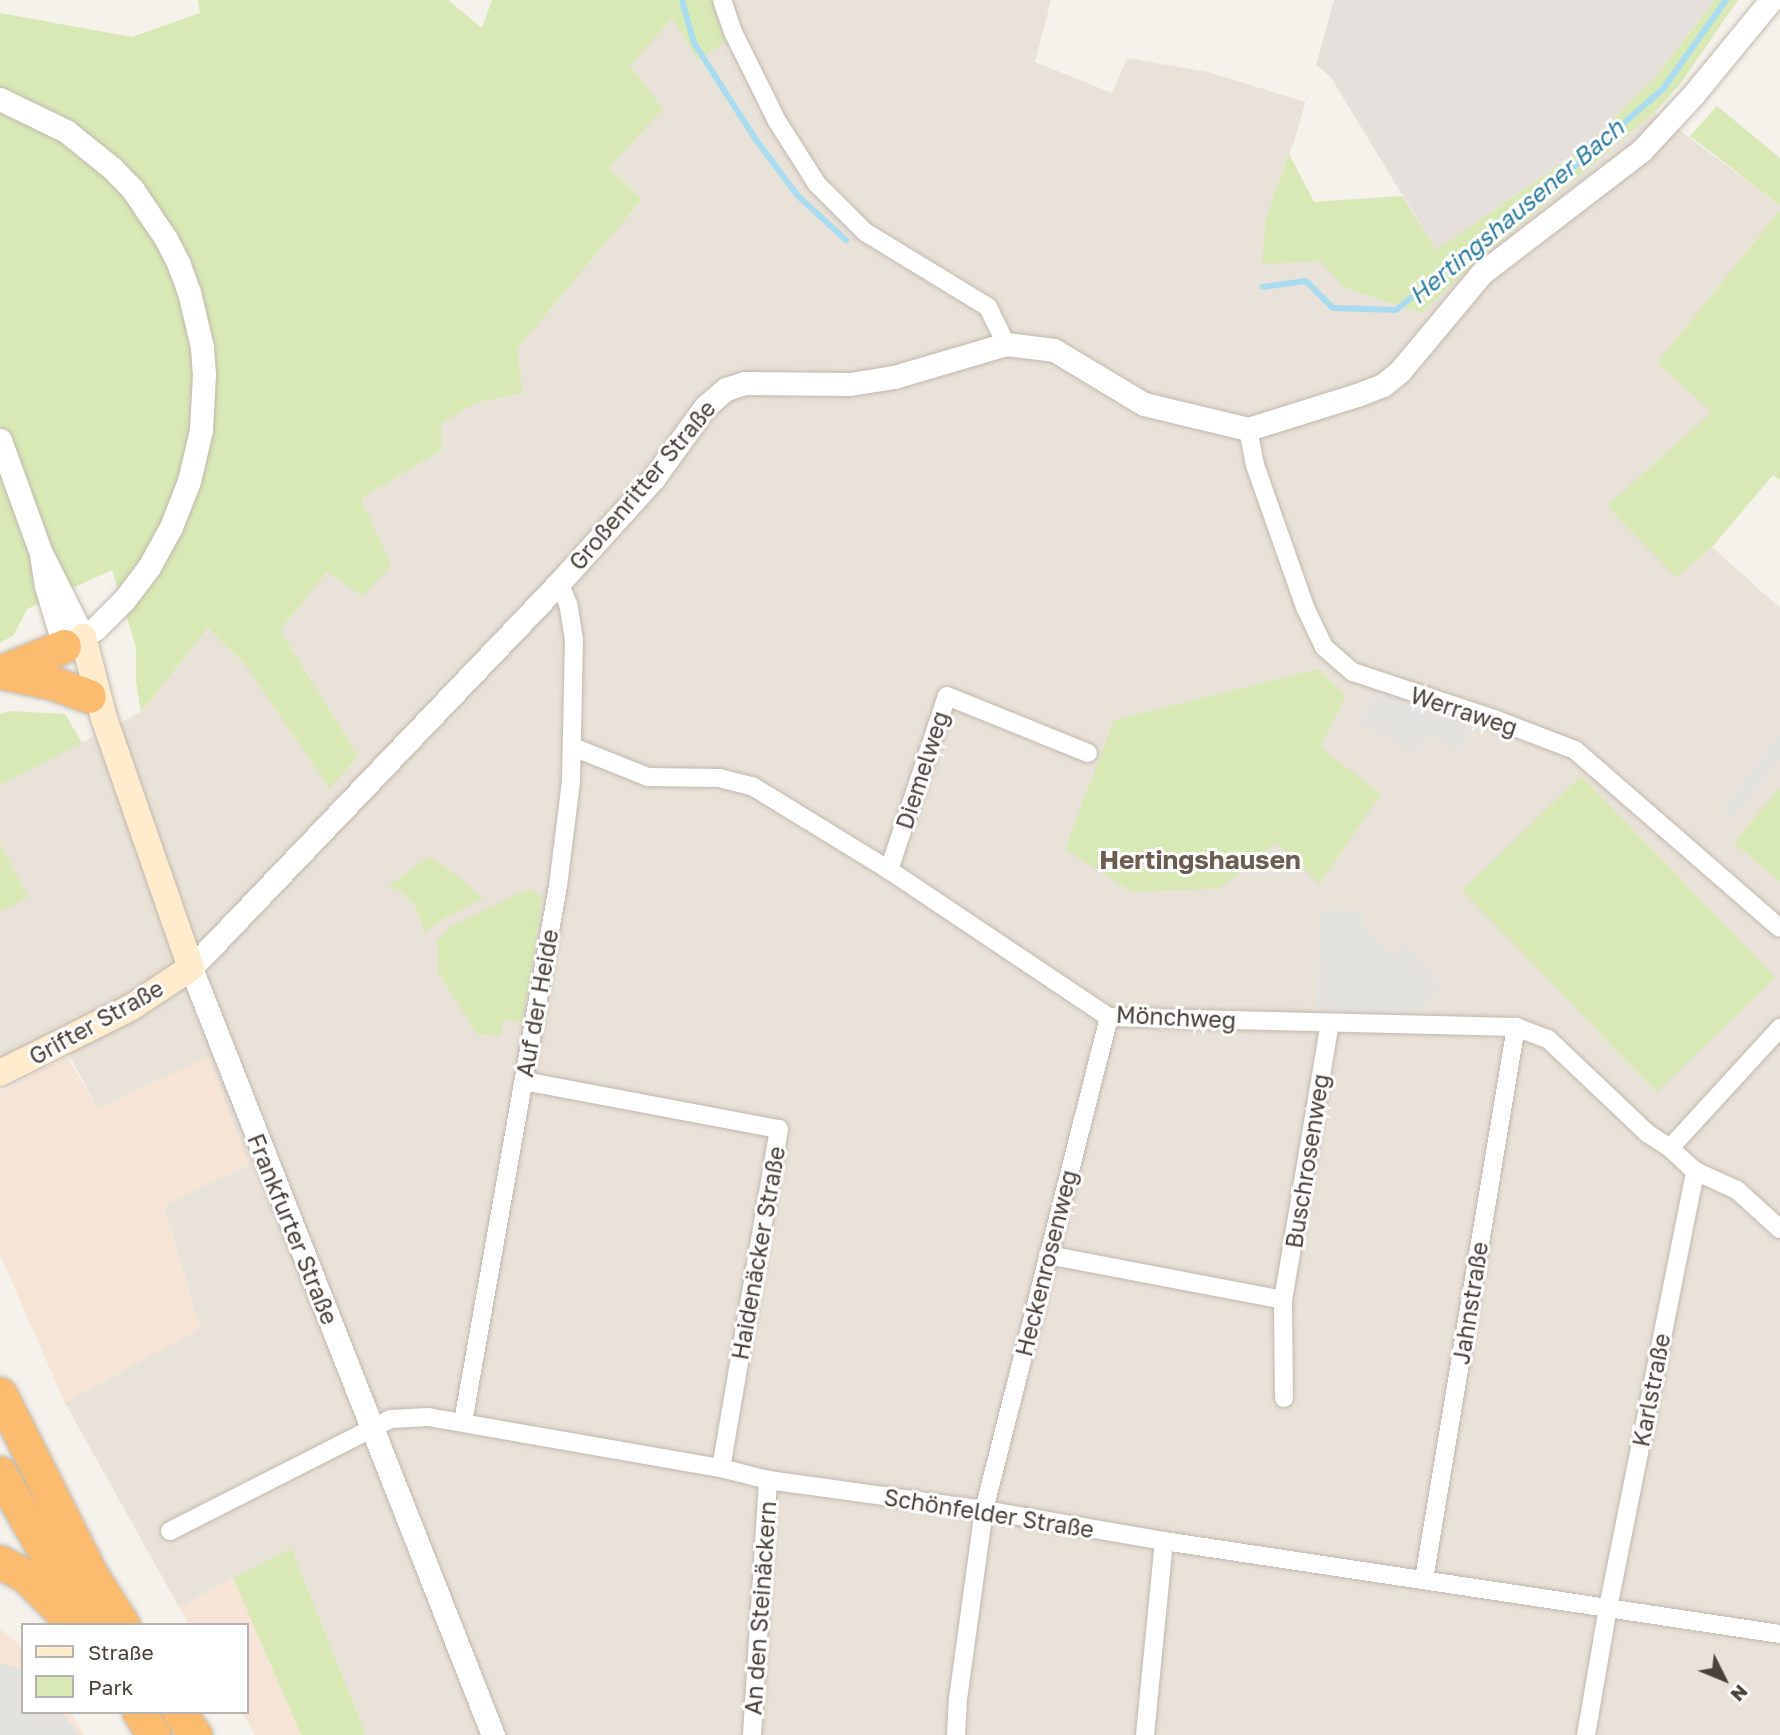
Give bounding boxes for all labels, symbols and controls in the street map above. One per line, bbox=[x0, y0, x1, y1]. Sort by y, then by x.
water label: Hertingshausener Bach bbox=[1403, 113, 1629, 309]
street label: Großenritter Straße bbox=[563, 395, 721, 575]
street label: Werraweg bbox=[1407, 681, 1521, 741]
street label: Diemelweg bbox=[890, 708, 954, 832]
district label: Hertingshausen bbox=[1099, 844, 1301, 876]
street label: Auf der Heide bbox=[510, 927, 564, 1079]
street label: Grifter Straße bbox=[24, 974, 168, 1070]
street label: Mönchweg bbox=[1115, 1000, 1237, 1034]
street label: Buschrosenweg bbox=[1280, 1072, 1334, 1250]
street label: Frankfurter Straße bbox=[242, 1130, 344, 1328]
street label: Haidenäcker Straße bbox=[726, 1144, 790, 1362]
street label: Heckenrosenweg bbox=[1009, 1167, 1083, 1359]
street label: Jahnstraße bbox=[1447, 1240, 1493, 1366]
street label: Karlstraße bbox=[1627, 1331, 1675, 1449]
street label: Schönfelder Straße bbox=[882, 1483, 1096, 1543]
street label: An den Steinäckern bbox=[739, 1500, 781, 1716]
legend bbox=[21, 1623, 248, 1714]
text: Straße bbox=[88, 1639, 154, 1665]
north arrow bbox=[1689, 1644, 1759, 1714]
text: Park bbox=[88, 1674, 133, 1700]
text: N bbox=[1726, 1681, 1753, 1707]

